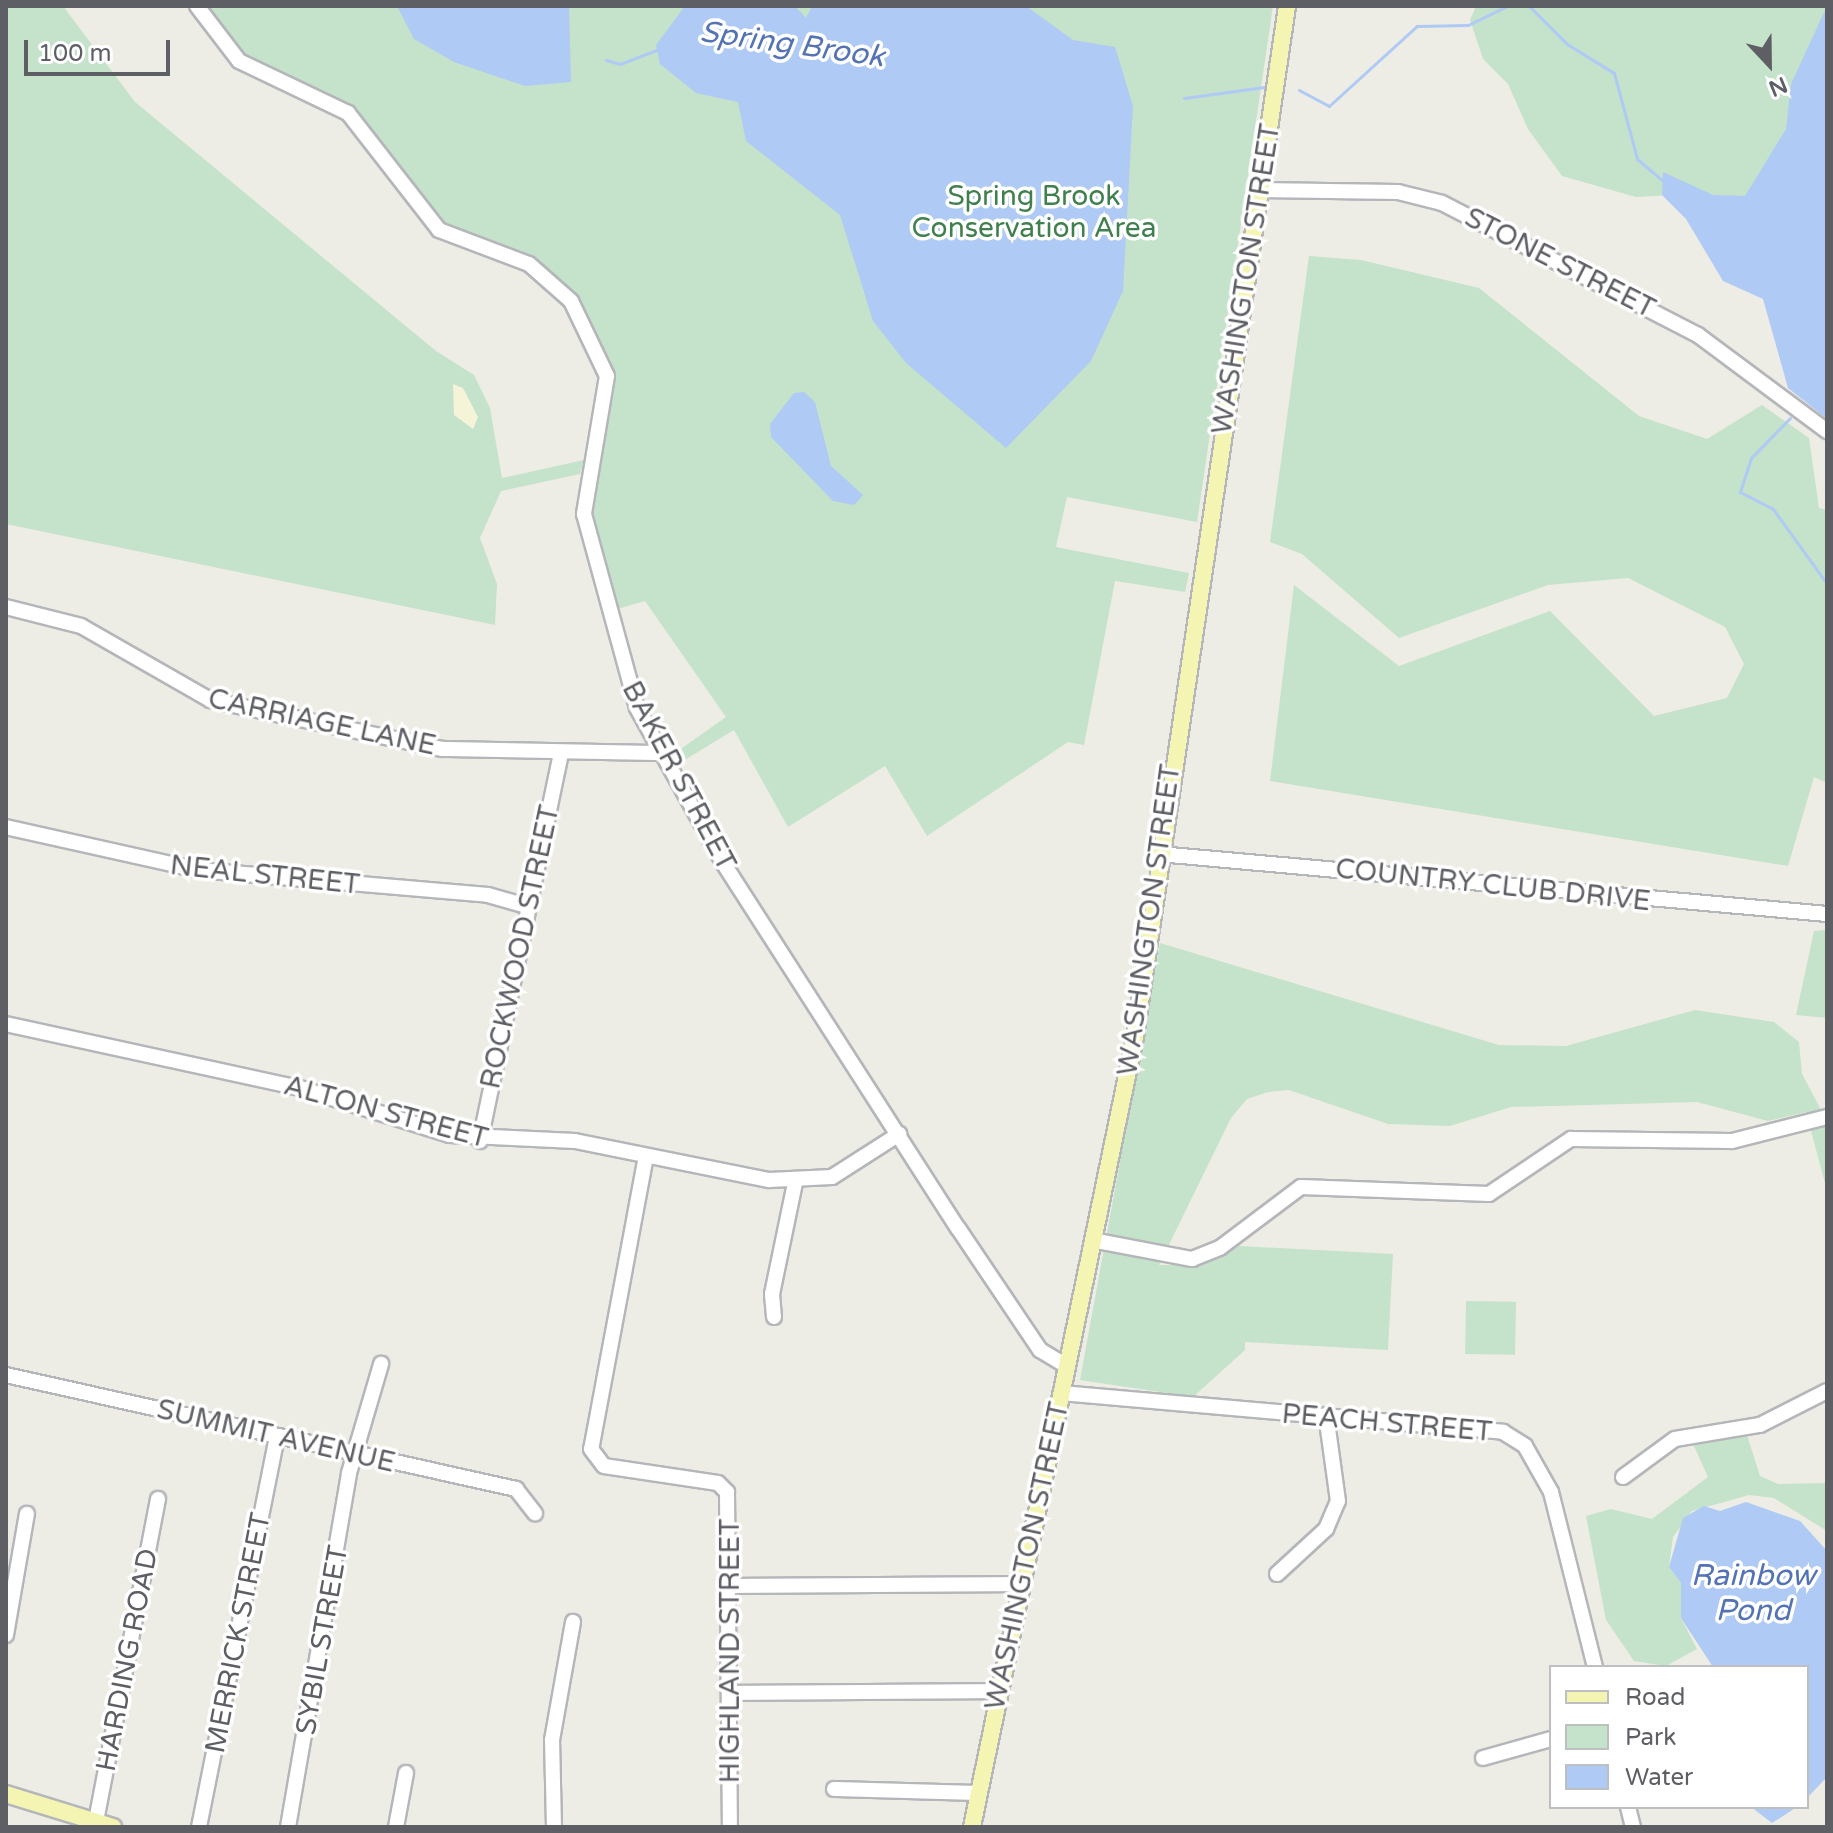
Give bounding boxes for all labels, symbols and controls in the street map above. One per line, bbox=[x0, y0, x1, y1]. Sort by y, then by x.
water label: Spring Brook bbox=[698, 14, 886, 76]
scale bar bbox=[28, 24, 174, 74]
north arrow bbox=[1729, 24, 1809, 104]
text: 100 m bbox=[38, 39, 112, 68]
text: N bbox=[1765, 71, 1791, 102]
street label: WASHINGTON STREET bbox=[1205, 121, 1287, 437]
park label: Spring Brook Conservation Area bbox=[912, 179, 1156, 245]
street label: STONE STREET bbox=[1459, 201, 1661, 325]
street label: BAKER STREET bbox=[615, 675, 743, 877]
street label: CARRIAGE LANE bbox=[205, 681, 439, 763]
street label: WASHINGTON STREET bbox=[1111, 762, 1187, 1078]
street label: ROCKWOOD STREET bbox=[474, 802, 566, 1092]
street label: NEAL STREET bbox=[168, 848, 362, 902]
street label: COUNTRY CLUB DRIVE bbox=[1334, 852, 1652, 918]
street label: ALTON STREET bbox=[280, 1069, 492, 1155]
street label: SUMMIT AVENUE bbox=[154, 1392, 398, 1480]
street label: PEACH STREET bbox=[1280, 1397, 1494, 1449]
street label: WASHINGTON STREET bbox=[978, 1399, 1076, 1713]
street label: MERRICK STREET bbox=[198, 1510, 278, 1756]
street label: HIGHLAND STREET bbox=[713, 1519, 747, 1783]
street label: SYBIL STREET bbox=[289, 1543, 355, 1737]
street label: HARDING ROAD bbox=[89, 1546, 165, 1774]
water label: Rainbow Pond bbox=[1691, 1558, 1815, 1628]
legend bbox=[1549, 1665, 1809, 1809]
text: Road bbox=[1625, 1683, 1685, 1712]
text: Park bbox=[1625, 1723, 1676, 1752]
text: Water bbox=[1625, 1763, 1693, 1792]

